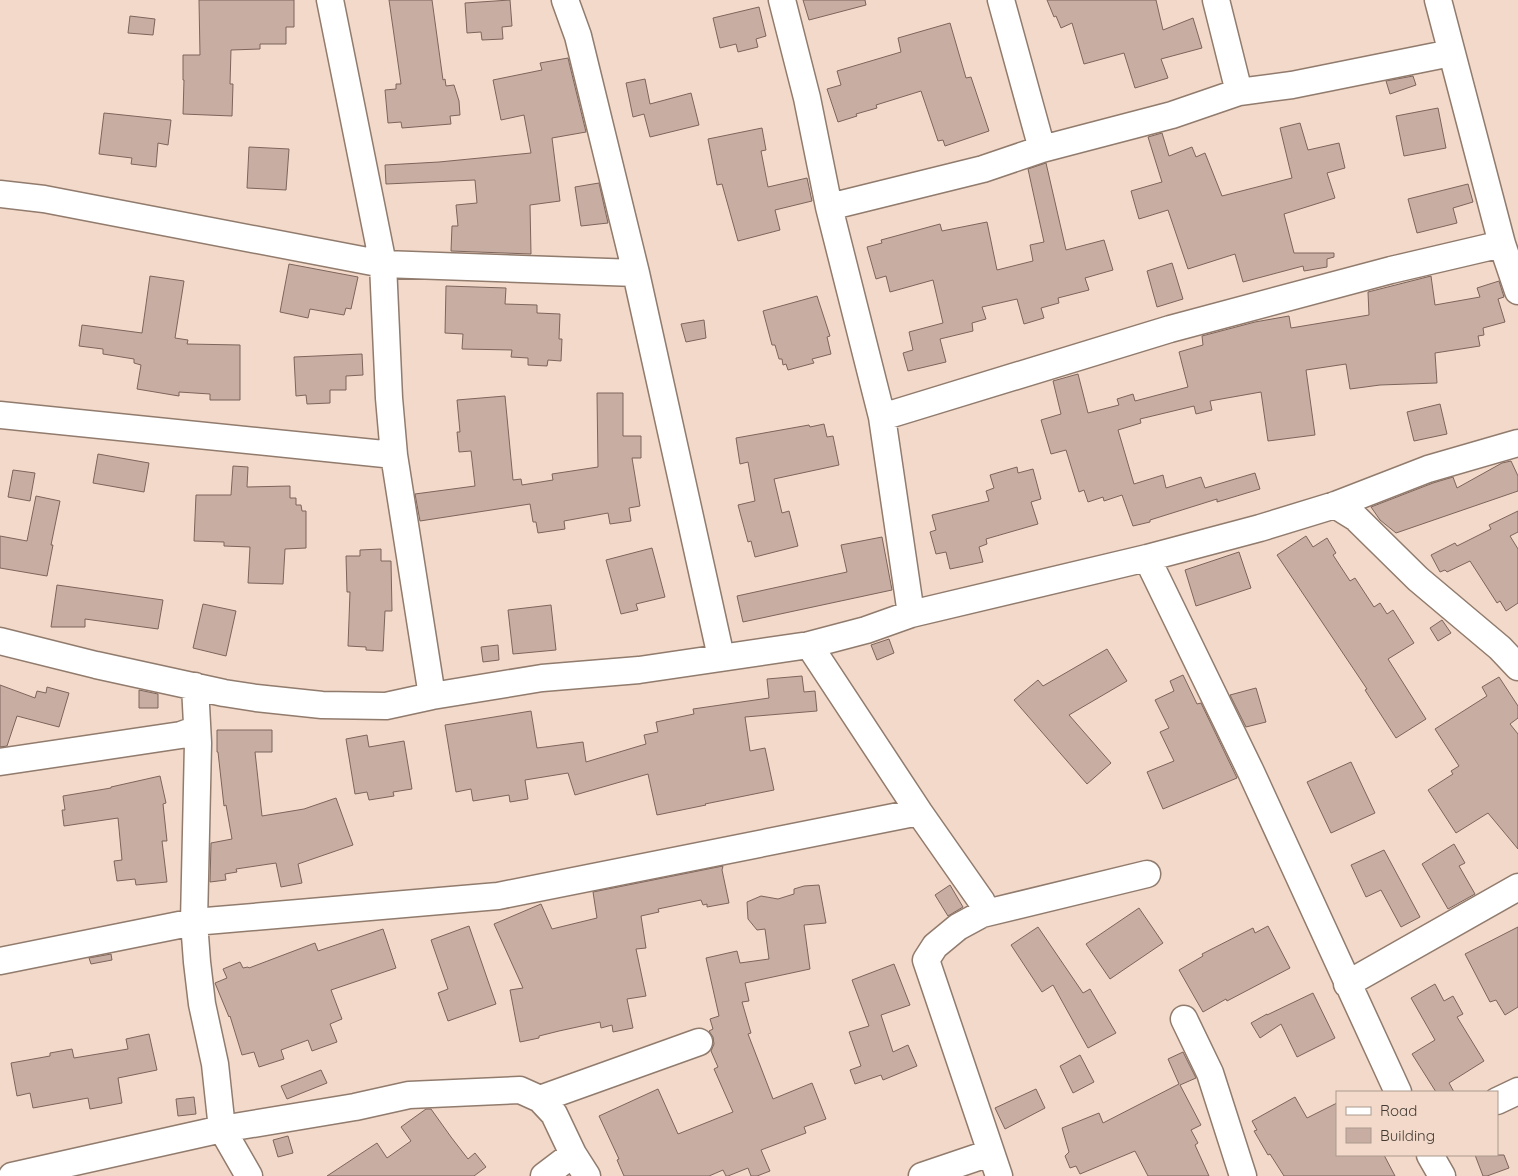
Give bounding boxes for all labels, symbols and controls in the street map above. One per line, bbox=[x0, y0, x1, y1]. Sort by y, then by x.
legend bbox=[1336, 1091, 1498, 1156]
text: Road bbox=[1380, 1101, 1417, 1120]
text: Building bbox=[1380, 1126, 1435, 1145]

